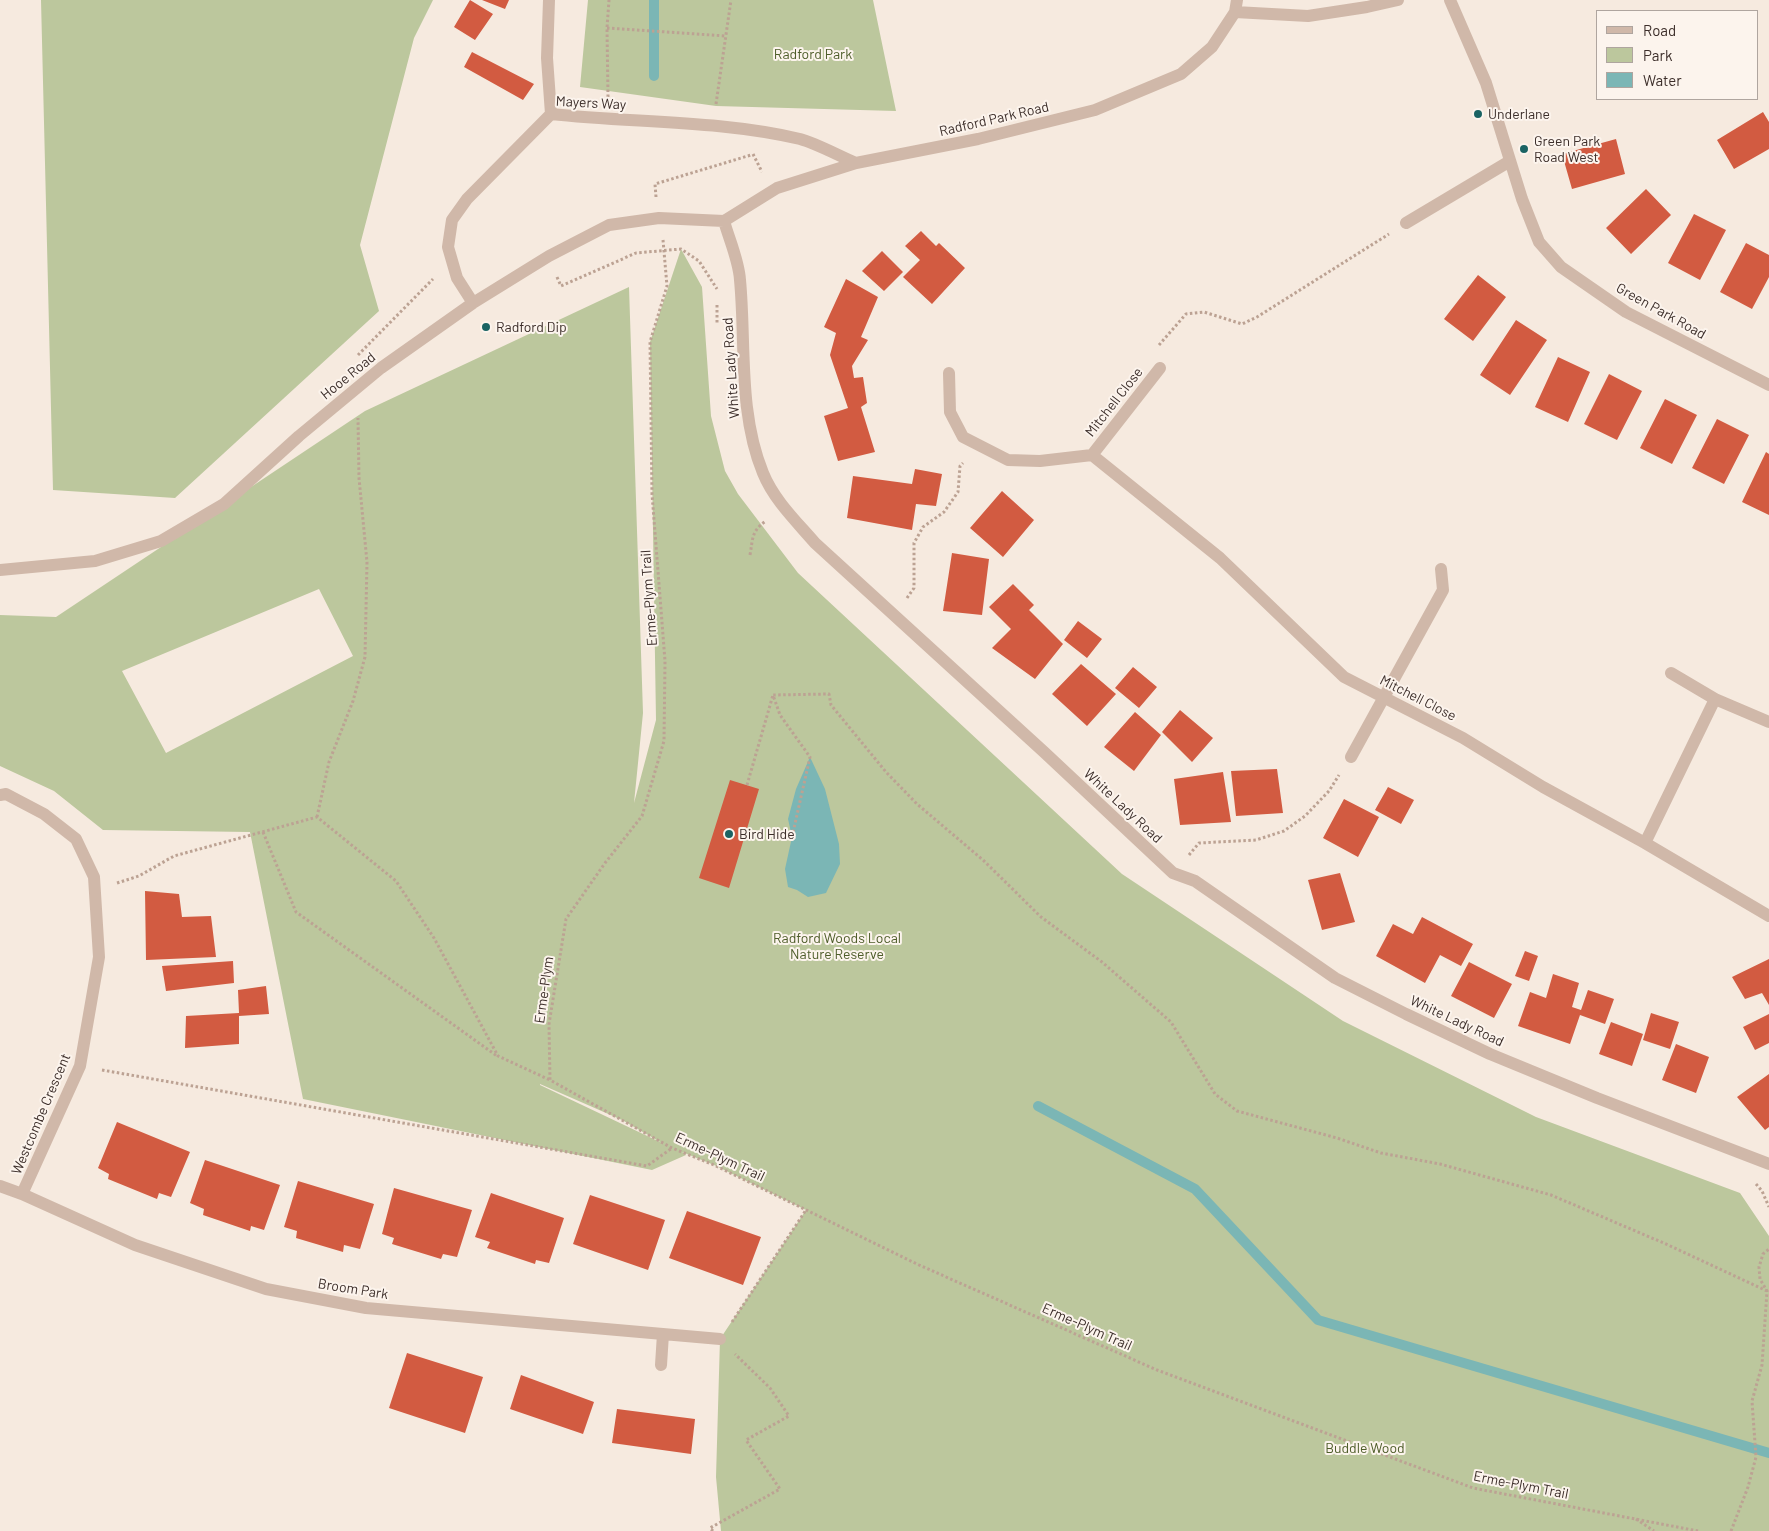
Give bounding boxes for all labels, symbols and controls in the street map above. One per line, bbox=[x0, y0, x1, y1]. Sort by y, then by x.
legend bbox=[1596, 10, 1759, 100]
text: Road bbox=[1643, 21, 1676, 39]
park label: Radford Park bbox=[774, 46, 852, 62]
text: Park bbox=[1643, 46, 1672, 64]
text: Water bbox=[1643, 71, 1682, 89]
street label: Mayers Way bbox=[555, 93, 627, 113]
street label: Radford Park Road bbox=[938, 98, 1050, 140]
place label: Underlane bbox=[1488, 106, 1550, 122]
marker: Underlane bbox=[1472, 108, 1484, 120]
place label: Green Park Road West bbox=[1534, 133, 1600, 166]
marker: Green Park Road West bbox=[1518, 143, 1530, 155]
street label: Green Park Road bbox=[1613, 279, 1709, 343]
street label: White Lady Road bbox=[719, 317, 743, 419]
place label: Radford Dip bbox=[496, 319, 567, 335]
marker: Radford Dip bbox=[480, 321, 492, 333]
street label: Hooe Road bbox=[317, 349, 379, 403]
street label: Mitchell Close bbox=[1082, 364, 1146, 440]
street label: Erme-Plym Trail bbox=[637, 549, 661, 647]
street label: Mitchell Close bbox=[1377, 672, 1459, 724]
street label: White Lady Road bbox=[1080, 765, 1166, 847]
place label: Bird Hide bbox=[739, 826, 795, 842]
marker: Bird Hide bbox=[723, 828, 735, 840]
park label: Radford Woods Local Nature Reserve bbox=[773, 930, 901, 962]
street label: Erme-Plym bbox=[531, 955, 557, 1025]
street label: White Lady Road bbox=[1407, 992, 1507, 1050]
street label: Westcombe Crescent bbox=[8, 1051, 74, 1177]
street label: Erme-Plym Trail bbox=[673, 1129, 767, 1185]
street label: Broom Park bbox=[317, 1275, 389, 1303]
street label: Erme-Plym Trail bbox=[1039, 1300, 1135, 1354]
park label: Buddle Wood bbox=[1325, 1440, 1405, 1456]
street label: Erme-Plym Trail bbox=[1472, 1468, 1570, 1502]

